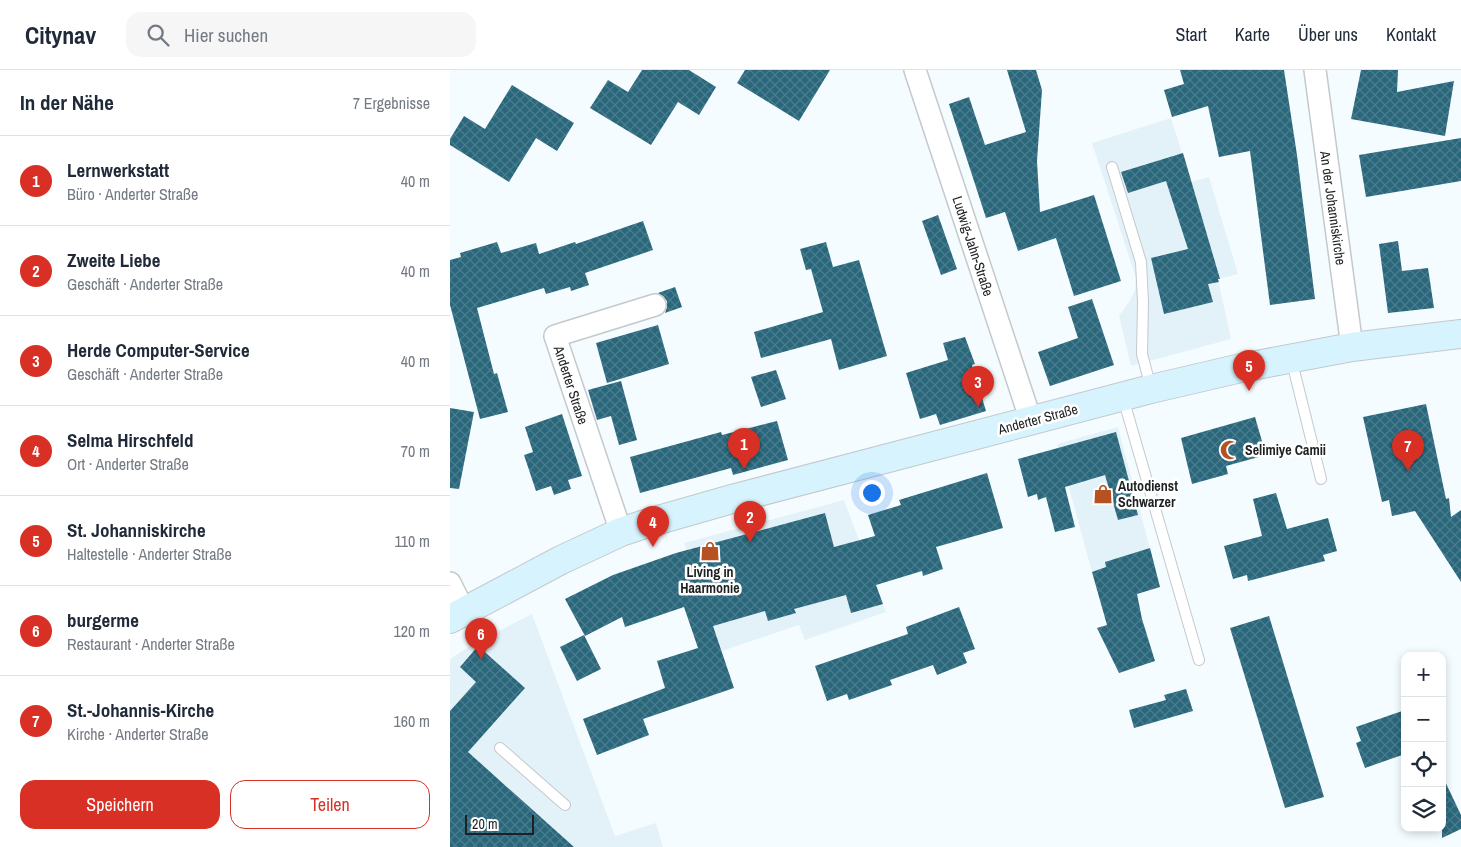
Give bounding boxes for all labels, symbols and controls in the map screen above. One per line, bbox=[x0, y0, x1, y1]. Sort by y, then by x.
search box bbox=[126, 12, 476, 57]
text: Citynav bbox=[25, 19, 96, 51]
icon: search bbox=[144, 21, 172, 49]
text: Hier suchen bbox=[184, 22, 268, 48]
text: Start bbox=[1176, 22, 1207, 47]
text: Karte bbox=[1235, 22, 1270, 47]
text: Über uns bbox=[1298, 22, 1358, 47]
text: Kontakt bbox=[1386, 22, 1436, 47]
text: In der Nähe bbox=[20, 88, 114, 117]
text: 7 Ergebnisse bbox=[353, 92, 430, 114]
street label: An der Johanniskirche bbox=[1316, 149, 1350, 266]
text: Lernwerkstatt bbox=[67, 157, 169, 183]
text: 1 bbox=[32, 170, 40, 192]
text: 40 m bbox=[401, 170, 430, 192]
text: Büro · Anderter Straße bbox=[67, 183, 198, 205]
street label: Ludwig-Jahn-Straße bbox=[948, 194, 998, 298]
text: Zweite Liebe bbox=[67, 247, 161, 273]
text: 2 bbox=[32, 260, 40, 282]
text: 40 m bbox=[401, 260, 430, 282]
text: Geschäft · Anderter Straße bbox=[67, 273, 223, 295]
text: Herde Computer-Service bbox=[67, 337, 250, 363]
street label: Anderter Straße bbox=[550, 342, 592, 427]
text: 3 bbox=[32, 350, 40, 372]
text: 40 m bbox=[401, 350, 430, 372]
pin: 5 bbox=[1233, 350, 1265, 391]
text: Geschäft · Anderter Straße bbox=[67, 363, 223, 385]
pin: 3 bbox=[962, 366, 994, 407]
street label: Anderter Straße bbox=[995, 400, 1080, 439]
text: Selma Hirschfeld bbox=[67, 427, 193, 453]
pin: 1 bbox=[728, 428, 760, 469]
pin: 7 bbox=[1392, 430, 1424, 471]
mosque icon: Selimiye Camii bbox=[1219, 439, 1241, 461]
text: 4 bbox=[32, 440, 40, 462]
text: 70 m bbox=[401, 440, 430, 462]
place label: Selimiye Camii bbox=[1245, 441, 1326, 459]
text: Ort · Anderter Straße bbox=[67, 453, 189, 475]
place label: Autodienst Schwarzer bbox=[1118, 477, 1178, 511]
your location bbox=[859, 480, 885, 506]
shop icon: Autodienst Schwarzer bbox=[1092, 483, 1114, 505]
pin: 2 bbox=[734, 501, 766, 542]
pin: 4 bbox=[637, 506, 669, 547]
text: St. Johanniskirche bbox=[67, 517, 206, 543]
text: 5 bbox=[32, 530, 40, 552]
text: 110 m bbox=[394, 530, 430, 552]
shop icon: Living in Haarmonie bbox=[699, 540, 721, 562]
text: Haltestelle · Anderter Straße bbox=[67, 543, 232, 565]
place label: Living in Haarmonie bbox=[680, 563, 740, 597]
text: burgerme bbox=[67, 607, 139, 633]
pin: 6 bbox=[465, 618, 497, 659]
text: 6 bbox=[32, 620, 40, 642]
text: 120 m bbox=[394, 620, 430, 642]
text: Restaurant · Anderter Straße bbox=[67, 633, 235, 655]
map controls bbox=[1401, 652, 1446, 832]
button: + bbox=[1401, 652, 1446, 697]
text: St.-Johannis-Kirche bbox=[67, 697, 214, 723]
button: − bbox=[1401, 697, 1446, 742]
text: 7 bbox=[32, 710, 40, 732]
text: 160 m bbox=[394, 710, 430, 732]
text: Kirche · Anderter Straße bbox=[67, 723, 209, 745]
button: locate bbox=[1401, 742, 1446, 787]
button: Speichern bbox=[20, 780, 220, 829]
button: Teilen bbox=[230, 780, 430, 829]
button: layers bbox=[1401, 787, 1446, 832]
scale bar bbox=[465, 812, 534, 835]
text: 20 m bbox=[472, 815, 498, 833]

